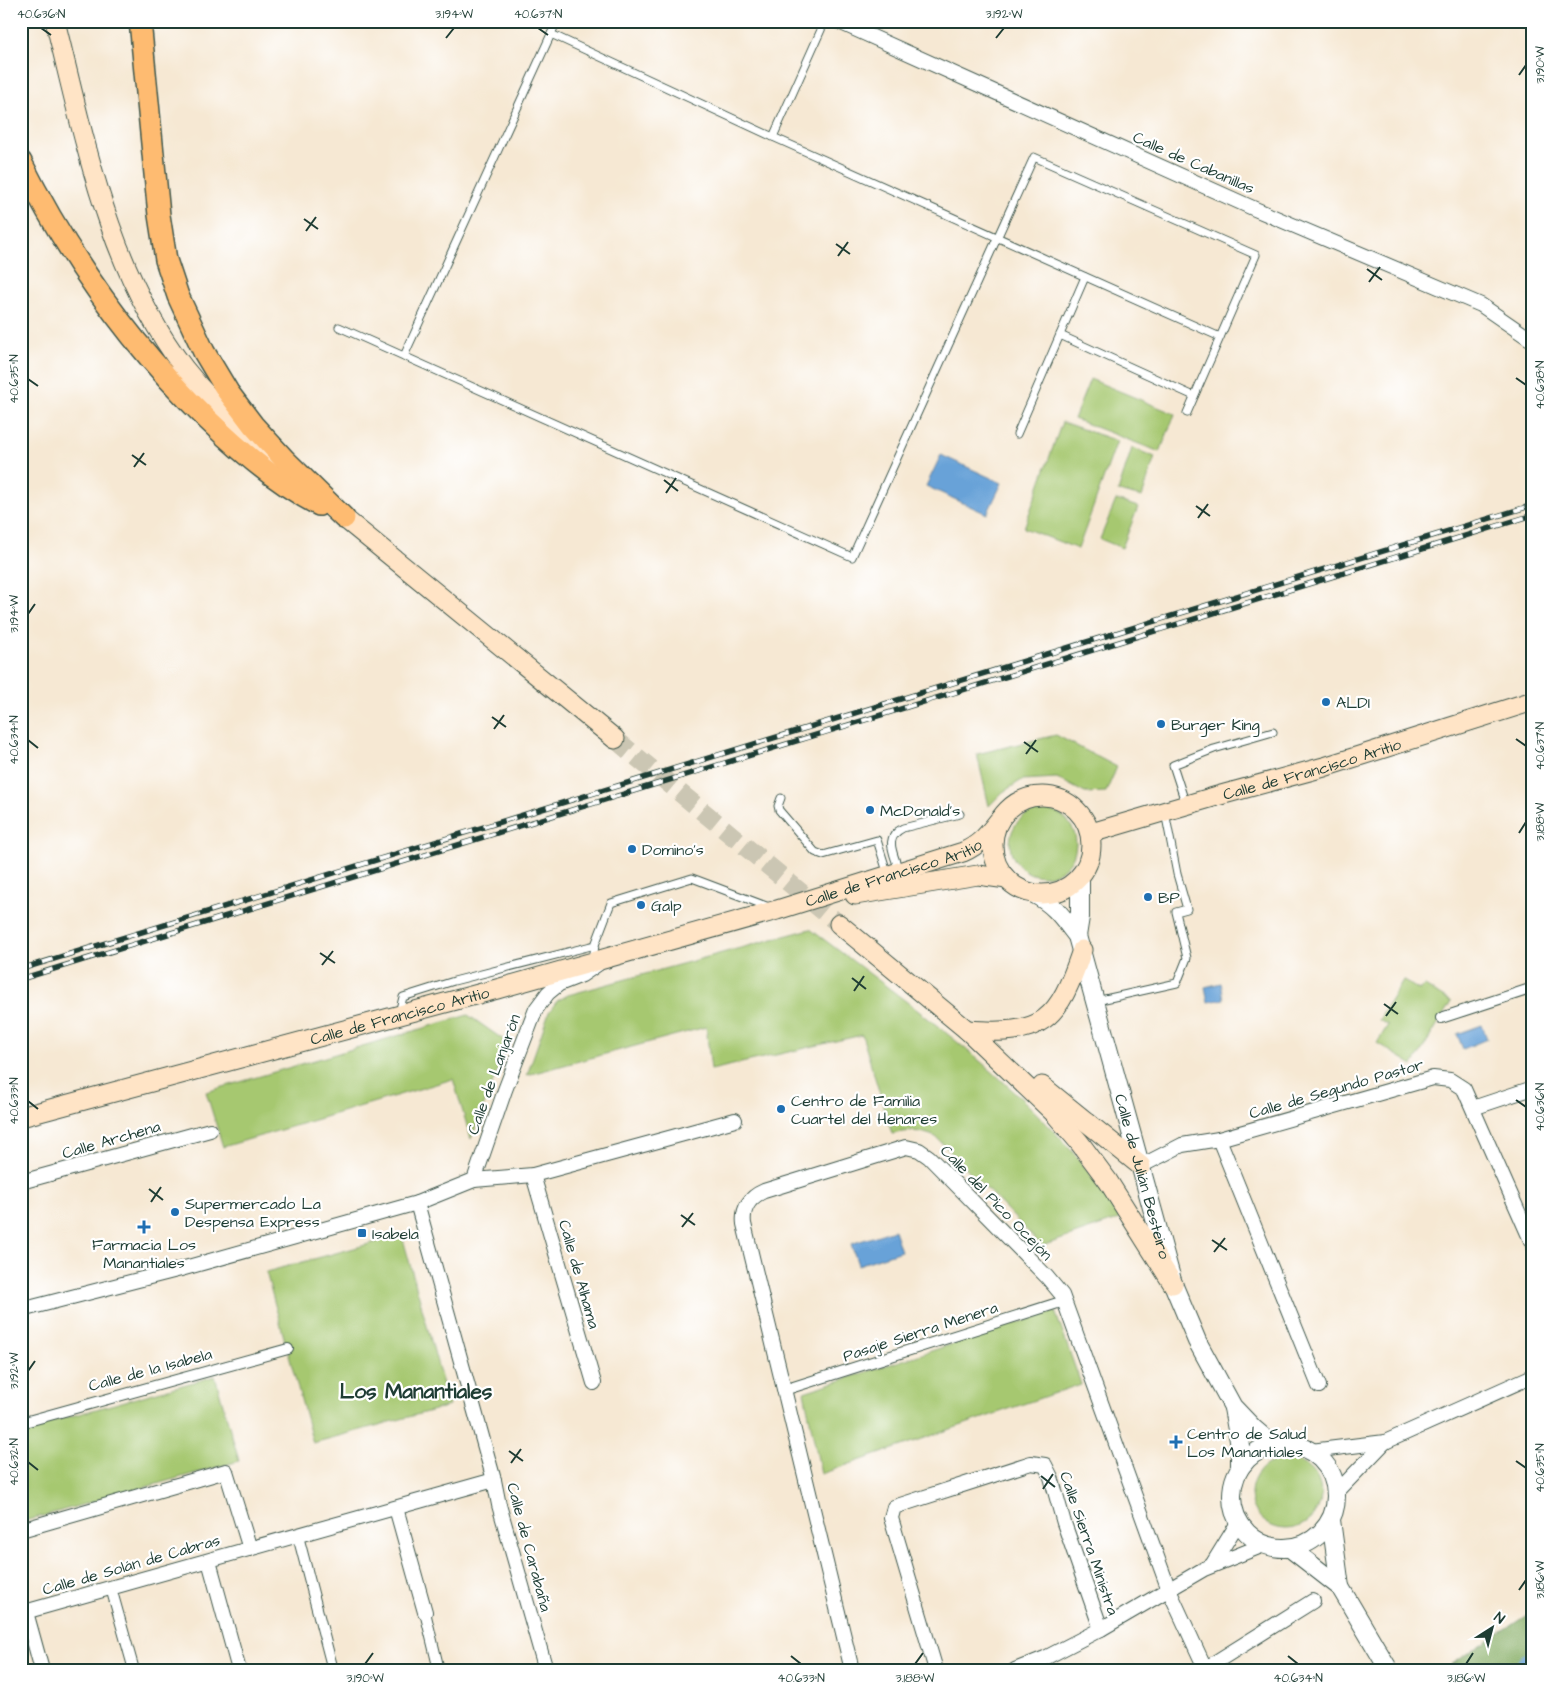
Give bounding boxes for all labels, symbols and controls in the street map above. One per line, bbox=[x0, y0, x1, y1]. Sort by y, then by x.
text: 40.636°N bbox=[17, 6, 66, 23]
text: 3.194°W bbox=[435, 6, 474, 23]
text: 40.637°N bbox=[514, 6, 563, 23]
text: 3.192°W bbox=[986, 6, 1023, 23]
text: 3.190°W bbox=[1532, 45, 1549, 84]
street label: Calle de Cabanillas bbox=[1129, 126, 1258, 200]
text: 40.635°N bbox=[6, 354, 23, 404]
text: 40.638°N bbox=[1532, 360, 1549, 410]
text: 3.194°W bbox=[6, 594, 23, 633]
place label: ALDI bbox=[1336, 692, 1370, 714]
marker: ALDI bbox=[1320, 696, 1332, 708]
place label: Burger King bbox=[1171, 714, 1260, 737]
text: 40.634°N bbox=[6, 715, 23, 765]
marker: Burger King bbox=[1155, 718, 1167, 730]
text: 40.637°N bbox=[1532, 721, 1549, 770]
street label: Calle de Francisco Aritio bbox=[1221, 733, 1404, 806]
place label: McDonald's bbox=[880, 800, 960, 822]
text: 3.188°W bbox=[1532, 802, 1549, 841]
marker: McDonald's bbox=[864, 804, 876, 816]
street label: Calle de Francisco Aritio bbox=[803, 834, 987, 913]
place label: Domino's bbox=[642, 839, 704, 861]
marker: Domino's bbox=[626, 843, 638, 855]
place label: BP bbox=[1158, 887, 1180, 909]
marker: BP bbox=[1142, 891, 1154, 903]
place label: Galp bbox=[651, 895, 682, 917]
marker: Galp bbox=[635, 899, 647, 911]
street label: Calle de Francisco Aritio bbox=[308, 982, 492, 1051]
street label: Calle de Lanjarón bbox=[462, 1011, 526, 1138]
street label: Calle de Segundo Pastor bbox=[1247, 1053, 1426, 1125]
text: 40.633°N bbox=[6, 1077, 23, 1125]
text: 40.636°N bbox=[1532, 1082, 1549, 1131]
place label: Centro de Familia Cuartel del Henares bbox=[791, 1090, 937, 1130]
street label: Calle de Julián Besteiro bbox=[1109, 1092, 1176, 1262]
marker: Centro de Familia Cuartel del Henares bbox=[775, 1103, 787, 1115]
street label: Calle Archena bbox=[59, 1115, 163, 1165]
street label: Calle del Pico Ocejón bbox=[935, 1140, 1057, 1265]
place label: Supermercado La Despensa Express bbox=[185, 1193, 321, 1233]
marker: Supermercado La Despensa Express bbox=[169, 1206, 181, 1218]
street label: Calle de Alhama bbox=[553, 1217, 605, 1331]
marker: Farmacia Los Manantiales bbox=[138, 1221, 150, 1233]
place label: Isabela bbox=[372, 1223, 419, 1245]
marker: Isabela bbox=[356, 1227, 368, 1239]
place label: Farmacia Los Manantiales bbox=[92, 1234, 196, 1274]
street label: Pasaje Sierra Menera bbox=[840, 1297, 1001, 1367]
street label: Calle de la Isabela bbox=[86, 1343, 214, 1397]
text: 3.192°W bbox=[6, 1352, 23, 1389]
district label: Los Manantiales bbox=[340, 1377, 493, 1406]
place label: Centro de Salud Los Manantiales bbox=[1187, 1423, 1306, 1463]
marker: Centro de Salud Los Manantiales bbox=[1169, 1435, 1183, 1449]
text: 40.632°N bbox=[6, 1437, 23, 1486]
text: 40.635°N bbox=[1532, 1443, 1549, 1493]
street label: Calle Sierra Ministra bbox=[1054, 1469, 1124, 1618]
street label: Calle de Carabaña bbox=[501, 1480, 557, 1614]
street label: Calle de Solán de Cabras bbox=[40, 1529, 223, 1601]
text: 3.186°W bbox=[1532, 1560, 1549, 1599]
north arrow bbox=[1466, 1604, 1516, 1654]
text: N bbox=[1490, 1608, 1509, 1629]
text: 3.190°W bbox=[346, 1670, 385, 1687]
text: 40.633°N bbox=[777, 1670, 825, 1687]
text: 3.188°W bbox=[896, 1670, 935, 1687]
text: 40.634°N bbox=[1273, 1670, 1323, 1687]
text: 3.186°W bbox=[1447, 1670, 1486, 1687]

